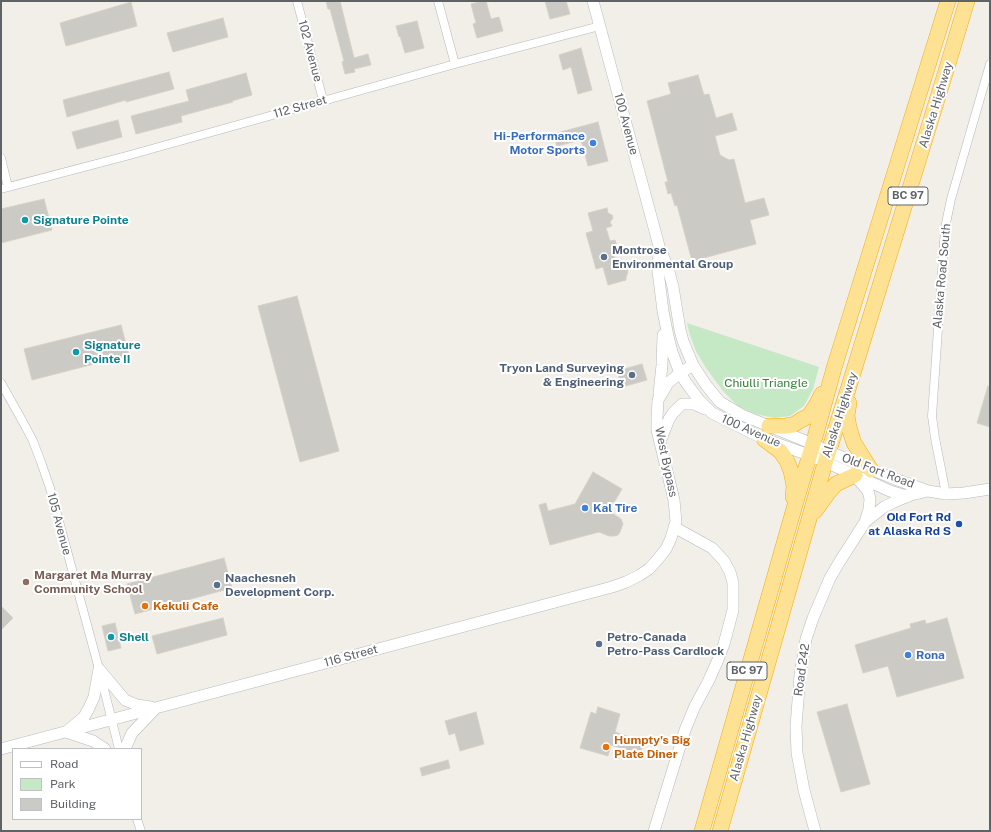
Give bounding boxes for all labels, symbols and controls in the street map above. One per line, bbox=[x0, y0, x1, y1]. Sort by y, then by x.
street label: 102 Avenue bbox=[295, 18, 325, 84]
street label: Alaska Highway bbox=[916, 60, 956, 150]
street label: 100 Avenue bbox=[611, 91, 641, 157]
street label: 112 Street bbox=[272, 93, 328, 121]
place label: Hi-Performance Motor Sports bbox=[493, 129, 585, 157]
marker: Hi-Performance Motor Sports bbox=[588, 138, 598, 148]
road number: BC 97 bbox=[888, 187, 928, 205]
place label: Signature Pointe bbox=[33, 213, 129, 227]
marker: Signature Pointe bbox=[20, 215, 30, 225]
street label: Alaska Road South bbox=[930, 223, 954, 329]
place label: Montrose Environmental Group bbox=[612, 243, 733, 271]
marker: Montrose Environmental Group bbox=[599, 252, 609, 262]
place label: Signature Pointe II bbox=[84, 338, 141, 366]
marker: Signature Pointe II bbox=[71, 347, 81, 357]
place label: Tryon Land Surveying & Engineering bbox=[500, 361, 624, 389]
marker: Tryon Land Surveying & Engineering bbox=[627, 370, 637, 380]
street label: Alaska Highway bbox=[819, 370, 861, 460]
park label: Chiulli Triangle bbox=[724, 376, 808, 390]
street label: 100 Avenue bbox=[719, 411, 783, 451]
street label: West Bypass bbox=[652, 426, 680, 498]
street label: Old Fort Road bbox=[840, 451, 916, 491]
street label: 105 Avenue bbox=[44, 491, 74, 557]
place label: Kal Tire bbox=[593, 501, 637, 515]
marker: Kal Tire bbox=[580, 503, 590, 513]
place label: Old Fort Rd at Alaska Rd S bbox=[868, 510, 951, 538]
marker: Old Fort Rd at Alaska Rd S bbox=[954, 519, 964, 529]
place label: Margaret Ma Murray Community School bbox=[34, 568, 152, 596]
place label: Naachesneh Development Corp. bbox=[225, 571, 334, 599]
marker: Margaret Ma Murray Community School bbox=[21, 577, 31, 587]
marker: Naachesneh Development Corp. bbox=[212, 580, 222, 590]
place label: Kekuli Cafe bbox=[153, 599, 219, 613]
marker: Kekuli Cafe bbox=[140, 601, 150, 611]
place label: Shell bbox=[119, 630, 149, 644]
place label: Petro-Canada Petro-Pass Cardlock bbox=[607, 630, 724, 658]
marker: Shell bbox=[106, 632, 116, 642]
marker: Petro-Canada Petro-Pass Cardlock bbox=[594, 639, 604, 649]
street label: 116 Street bbox=[322, 642, 380, 670]
street label: Road 242 bbox=[791, 643, 813, 697]
place label: Rona bbox=[916, 648, 945, 662]
marker: Rona bbox=[903, 650, 913, 660]
road number: BC 97 bbox=[727, 662, 767, 680]
street label: Alaska Highway bbox=[727, 693, 765, 783]
place label: Humpty's Big Plate Diner bbox=[614, 733, 690, 761]
marker: Humpty's Big Plate Diner bbox=[601, 742, 611, 752]
legend bbox=[12, 748, 142, 820]
text: Road bbox=[50, 757, 78, 771]
text: Park bbox=[50, 777, 76, 791]
text: Building bbox=[50, 797, 96, 811]

